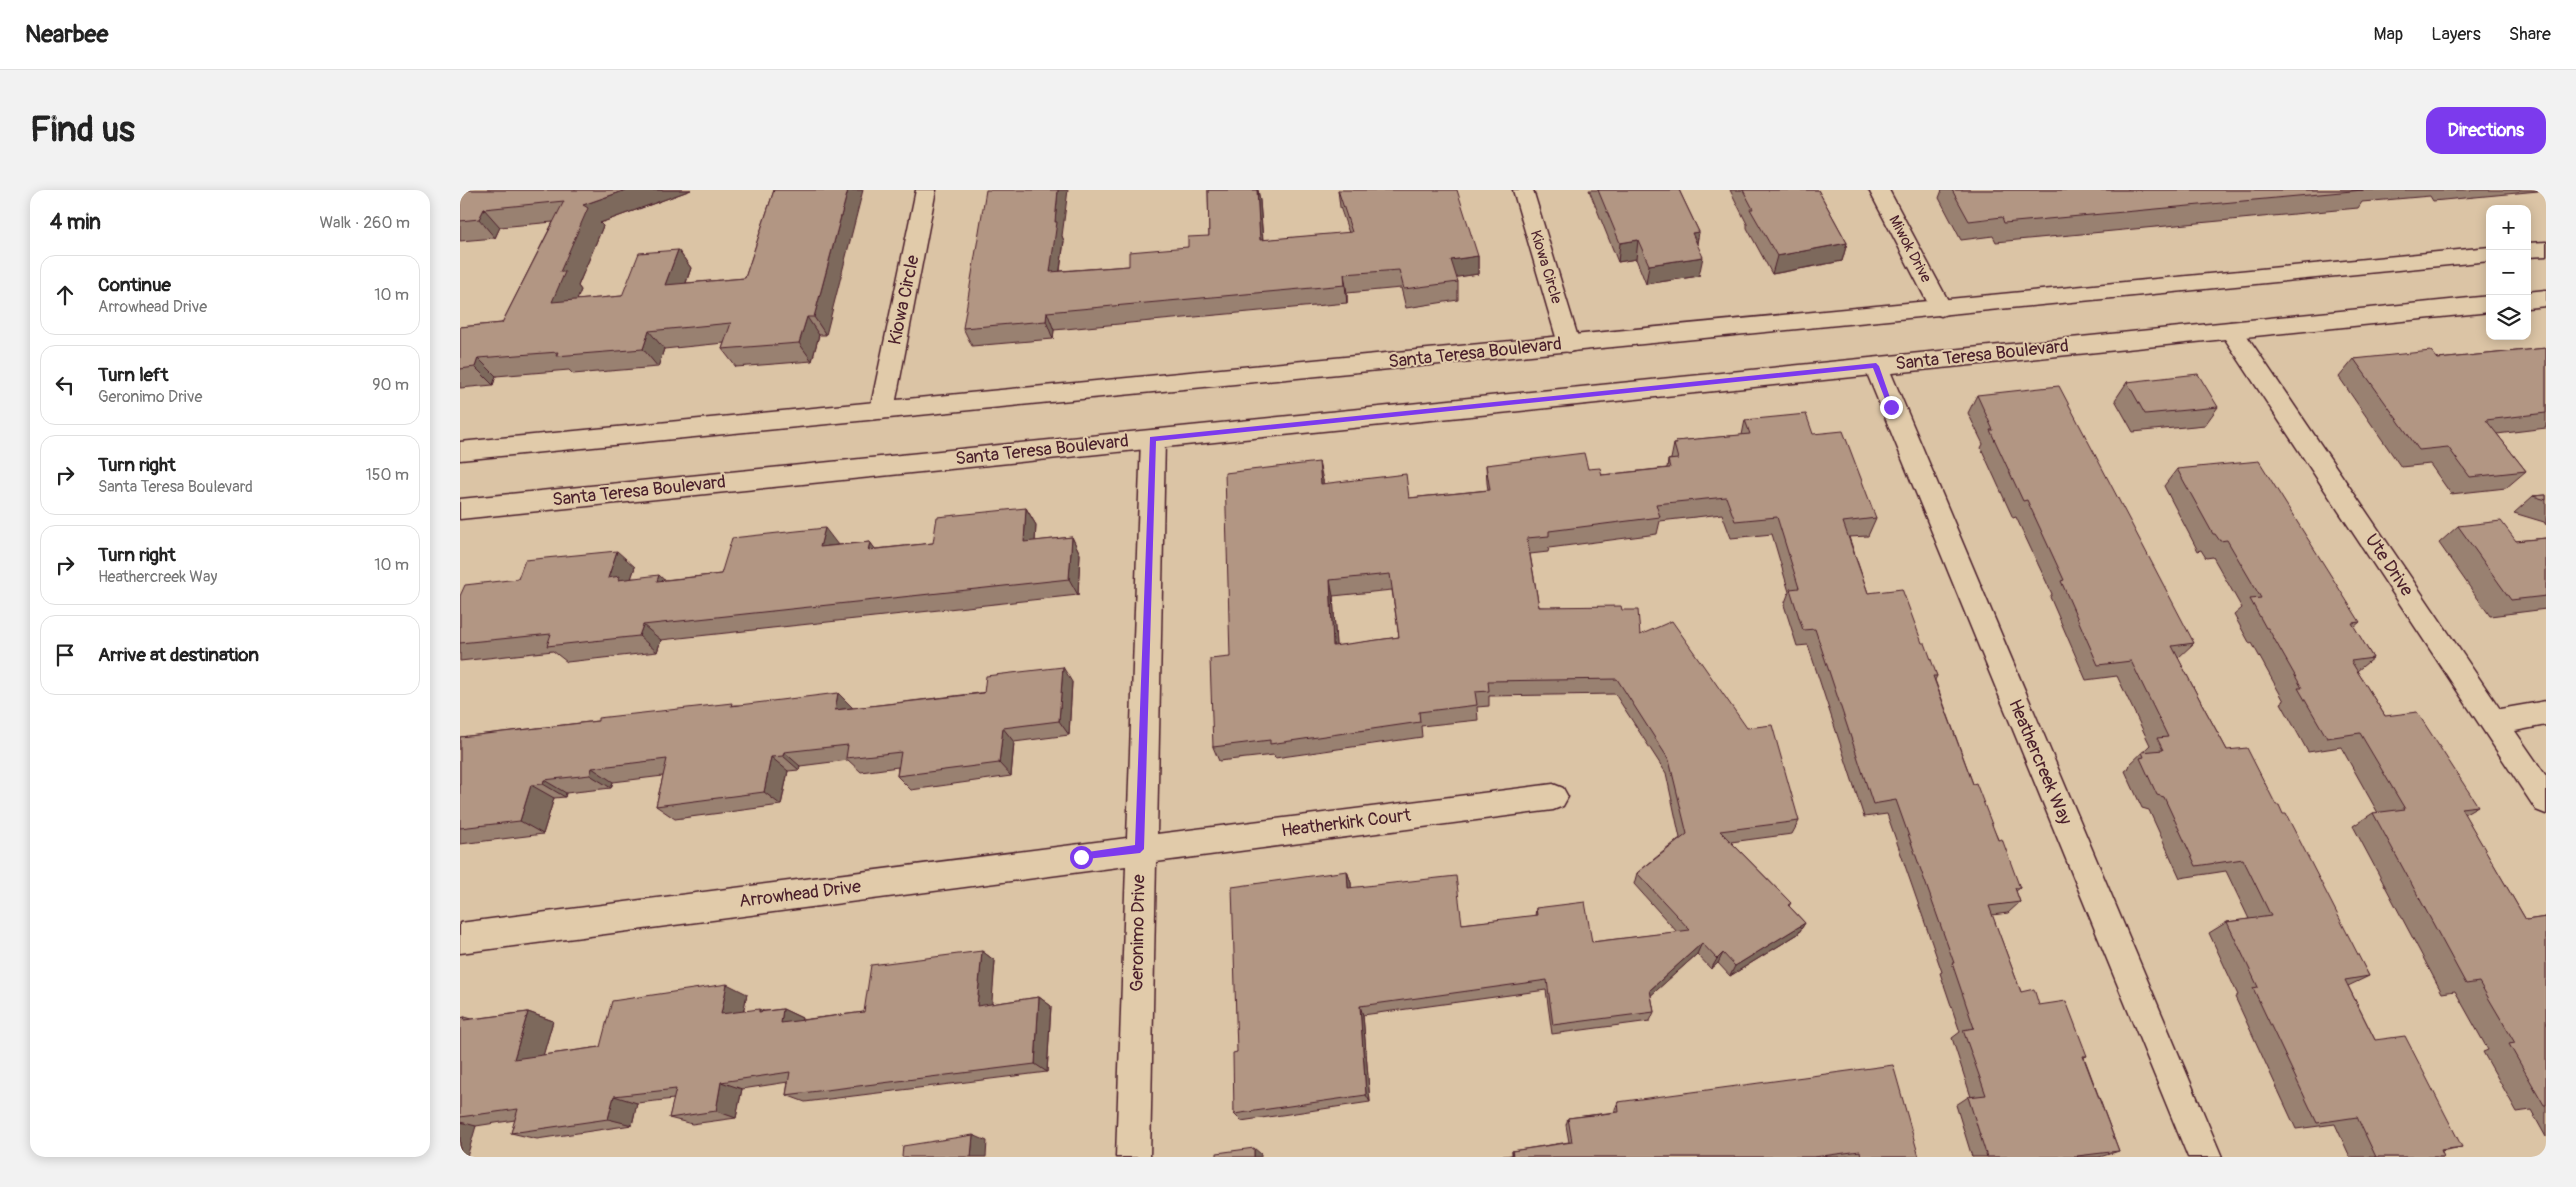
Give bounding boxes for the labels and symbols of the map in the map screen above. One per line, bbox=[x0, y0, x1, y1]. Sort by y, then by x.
street label: Miwok Drive bbox=[1884, 212, 1936, 286]
street label: Kiowa Circle bbox=[1526, 228, 1566, 307]
street label: Kiowa Circle bbox=[883, 253, 925, 347]
street label: Santa Teresa Boulevard bbox=[1387, 332, 1563, 374]
street label: Santa Teresa Boulevard bbox=[1894, 334, 2070, 376]
route end bbox=[1880, 396, 1903, 419]
street label: Santa Teresa Boulevard bbox=[954, 429, 1130, 471]
street label: Santa Teresa Boulevard bbox=[551, 470, 727, 512]
street label: Ute Drive bbox=[2360, 529, 2418, 601]
street label: Heathercreek Way bbox=[2003, 696, 2077, 829]
street label: Heatherkirk Court bbox=[1280, 804, 1413, 842]
route start bbox=[1070, 846, 1093, 869]
street label: Geronimo Drive bbox=[1125, 874, 1151, 992]
street label: Arrowhead Drive bbox=[738, 875, 862, 913]

